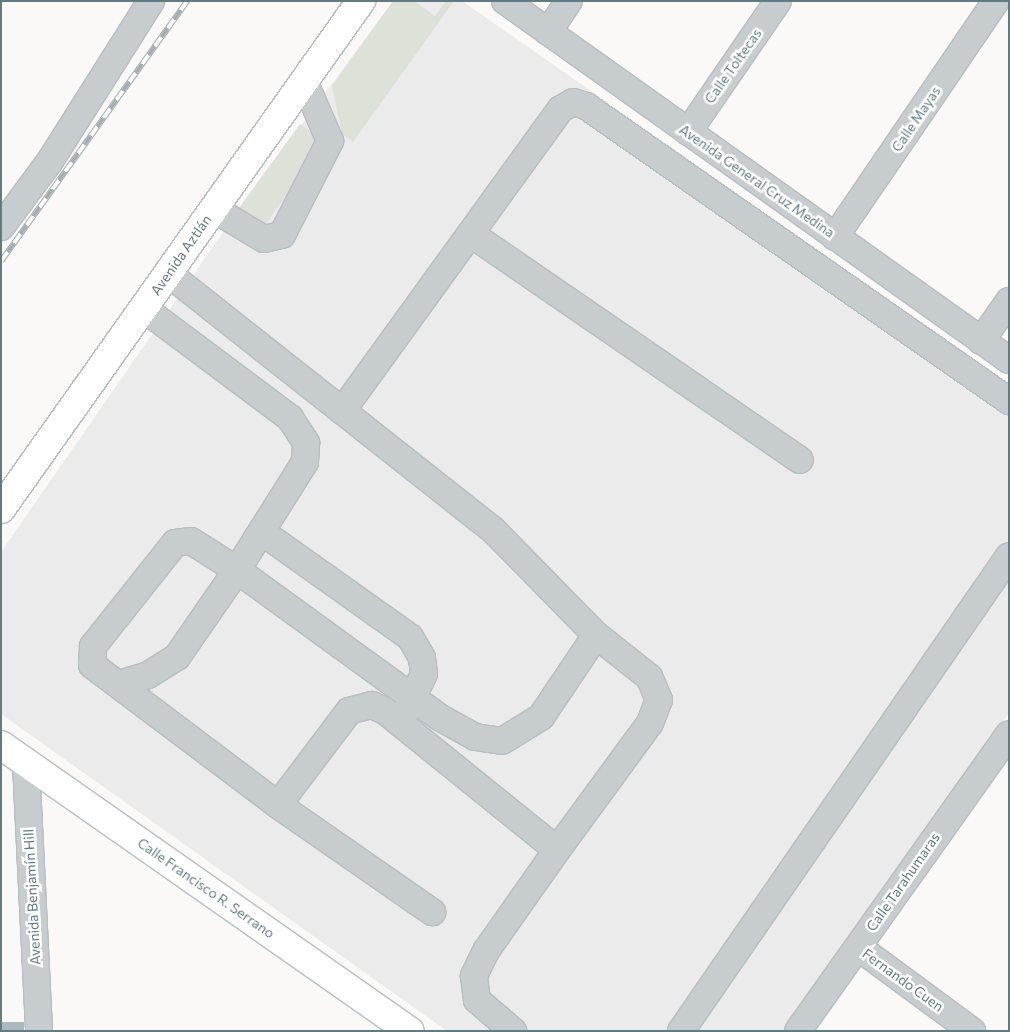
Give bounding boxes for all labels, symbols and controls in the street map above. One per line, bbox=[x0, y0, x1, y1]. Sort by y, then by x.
street label: Calle Toltecas bbox=[701, 25, 765, 107]
street label: Calle Mayas bbox=[888, 83, 944, 155]
street label: Avenida General Cruz Medina bbox=[676, 121, 838, 241]
street label: Avenida Aztlán bbox=[147, 212, 215, 298]
street label: Avenida Benjamín Hill bbox=[20, 829, 44, 965]
street label: Calle Tarahumaras bbox=[863, 829, 943, 935]
street label: Calle Francisco R. Serrano bbox=[134, 834, 278, 942]
street label: Fernando Cuen bbox=[859, 945, 947, 1015]

